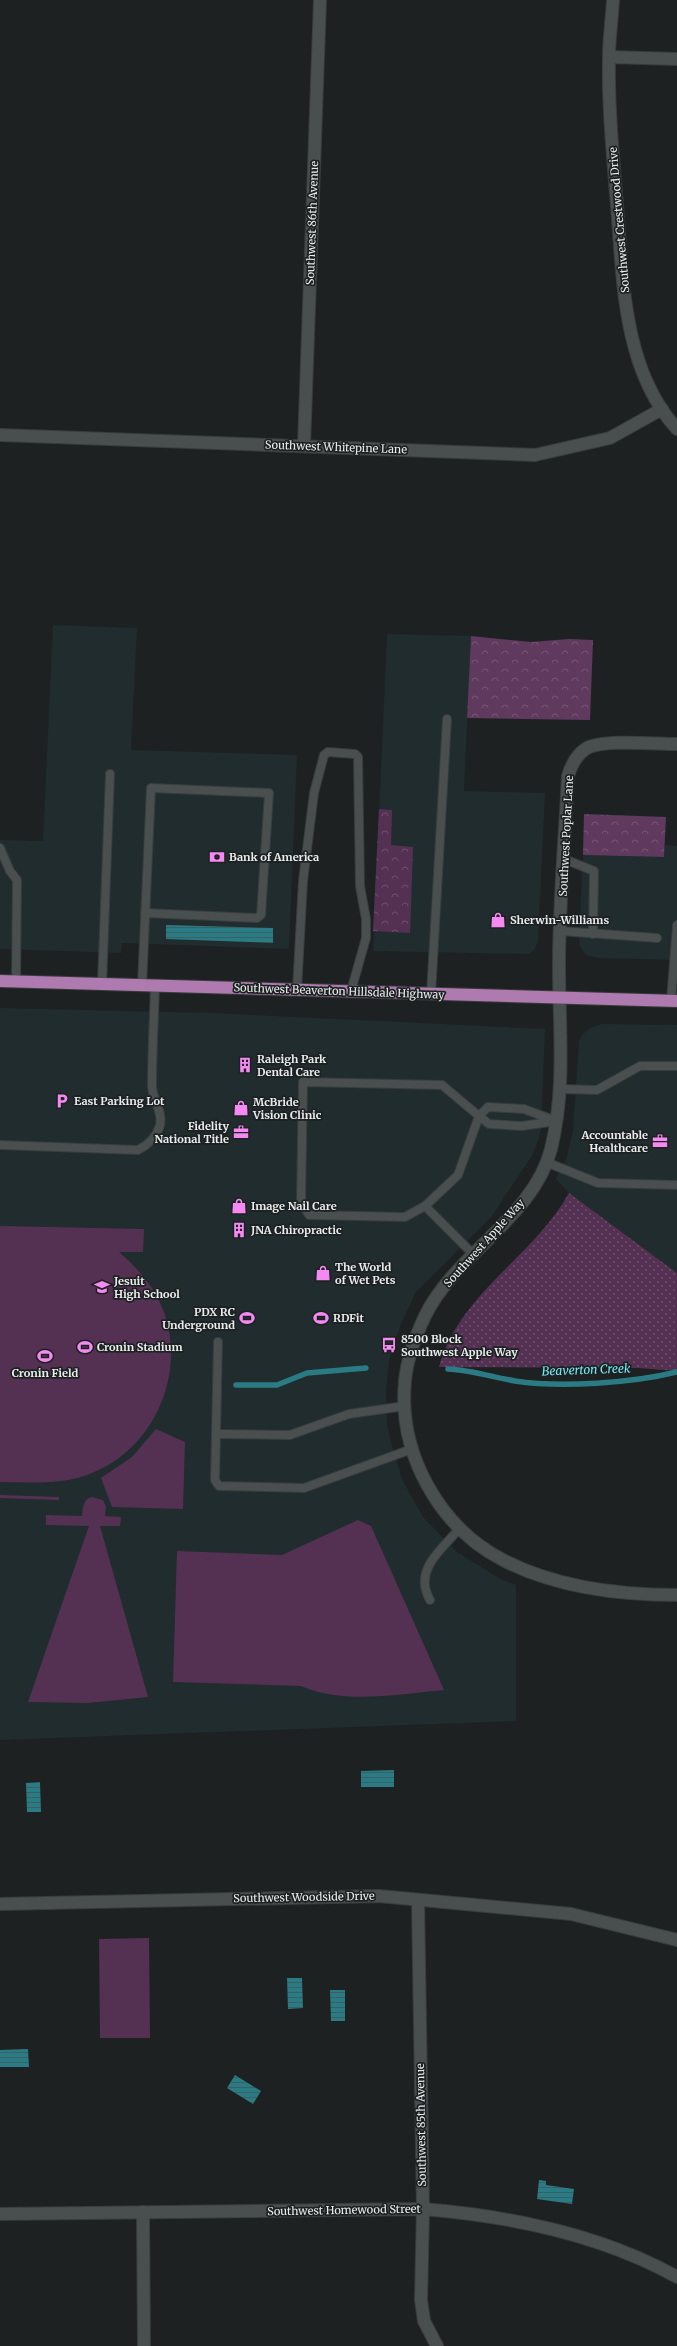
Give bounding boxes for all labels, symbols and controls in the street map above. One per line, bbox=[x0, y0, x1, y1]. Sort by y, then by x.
street label: Southwest Crestwood Drive bbox=[606, 146, 632, 294]
street label: Southwest 86th Avenue bbox=[303, 160, 321, 285]
street label: Southwest Whitepine Lane bbox=[265, 438, 408, 456]
street label: Southwest Poplar Lane bbox=[556, 775, 576, 897]
bank icon: Bank of America bbox=[208, 848, 226, 866]
place label: Bank of America bbox=[229, 850, 319, 864]
shop icon: Sherwin-Williams bbox=[489, 911, 507, 929]
place label: Sherwin-Williams bbox=[510, 913, 609, 927]
street label: Southwest Beaverton Hillsdale Highway bbox=[233, 980, 445, 1002]
place label: Raleigh Park Dental Care bbox=[257, 1052, 327, 1079]
building icon: Raleigh Park Dental Care bbox=[236, 1056, 254, 1074]
parking icon: East Parking Lot bbox=[53, 1092, 71, 1110]
place label: East Parking Lot bbox=[74, 1094, 165, 1108]
place label: McBride Vision Clinic bbox=[252, 1095, 322, 1122]
shop icon: McBride Vision Clinic bbox=[232, 1099, 250, 1117]
place label: Fidelity National Title bbox=[154, 1119, 229, 1146]
office icon: Fidelity National Title bbox=[232, 1123, 250, 1141]
place label: Accountable Healthcare bbox=[581, 1128, 648, 1155]
office icon: Accountable Healthcare bbox=[651, 1132, 669, 1150]
street label: Southwest Apple Way bbox=[441, 1196, 528, 1290]
shop icon: Image Nail Care bbox=[230, 1197, 248, 1215]
place label: Image Nail Care bbox=[251, 1199, 337, 1213]
building icon: JNA Chiropractic bbox=[230, 1221, 248, 1239]
place label: JNA Chiropractic bbox=[250, 1223, 342, 1237]
place label: The World of Wet Pets bbox=[335, 1260, 396, 1287]
shop icon: The World of Wet Pets bbox=[314, 1264, 332, 1282]
place label: Jesuit High School bbox=[113, 1274, 180, 1301]
school or university icon: Jesuit High School bbox=[93, 1278, 111, 1296]
place label: PDX RC Underground bbox=[162, 1305, 235, 1332]
sports icon: PDX RC Underground bbox=[238, 1309, 256, 1327]
sports icon: RDFit bbox=[312, 1309, 330, 1327]
place label: RDFit bbox=[333, 1311, 364, 1325]
place label: 8500 Block Southwest Apple Way bbox=[401, 1332, 518, 1359]
bus stop icon: 8500 Block Southwest Apple Way bbox=[380, 1336, 398, 1354]
sports icon: Cronin Stadium bbox=[76, 1338, 94, 1356]
place label: Cronin Stadium bbox=[97, 1340, 182, 1354]
sports icon: Cronin Field bbox=[36, 1347, 54, 1365]
water label: Beaverton Creek bbox=[541, 1360, 631, 1379]
place label: Cronin Field bbox=[12, 1366, 78, 1380]
street label: Southwest Woodside Drive bbox=[233, 1889, 375, 1905]
street label: Southwest 85th Avenue bbox=[413, 2063, 429, 2187]
street label: Southwest Homewood Street bbox=[267, 2202, 422, 2218]

